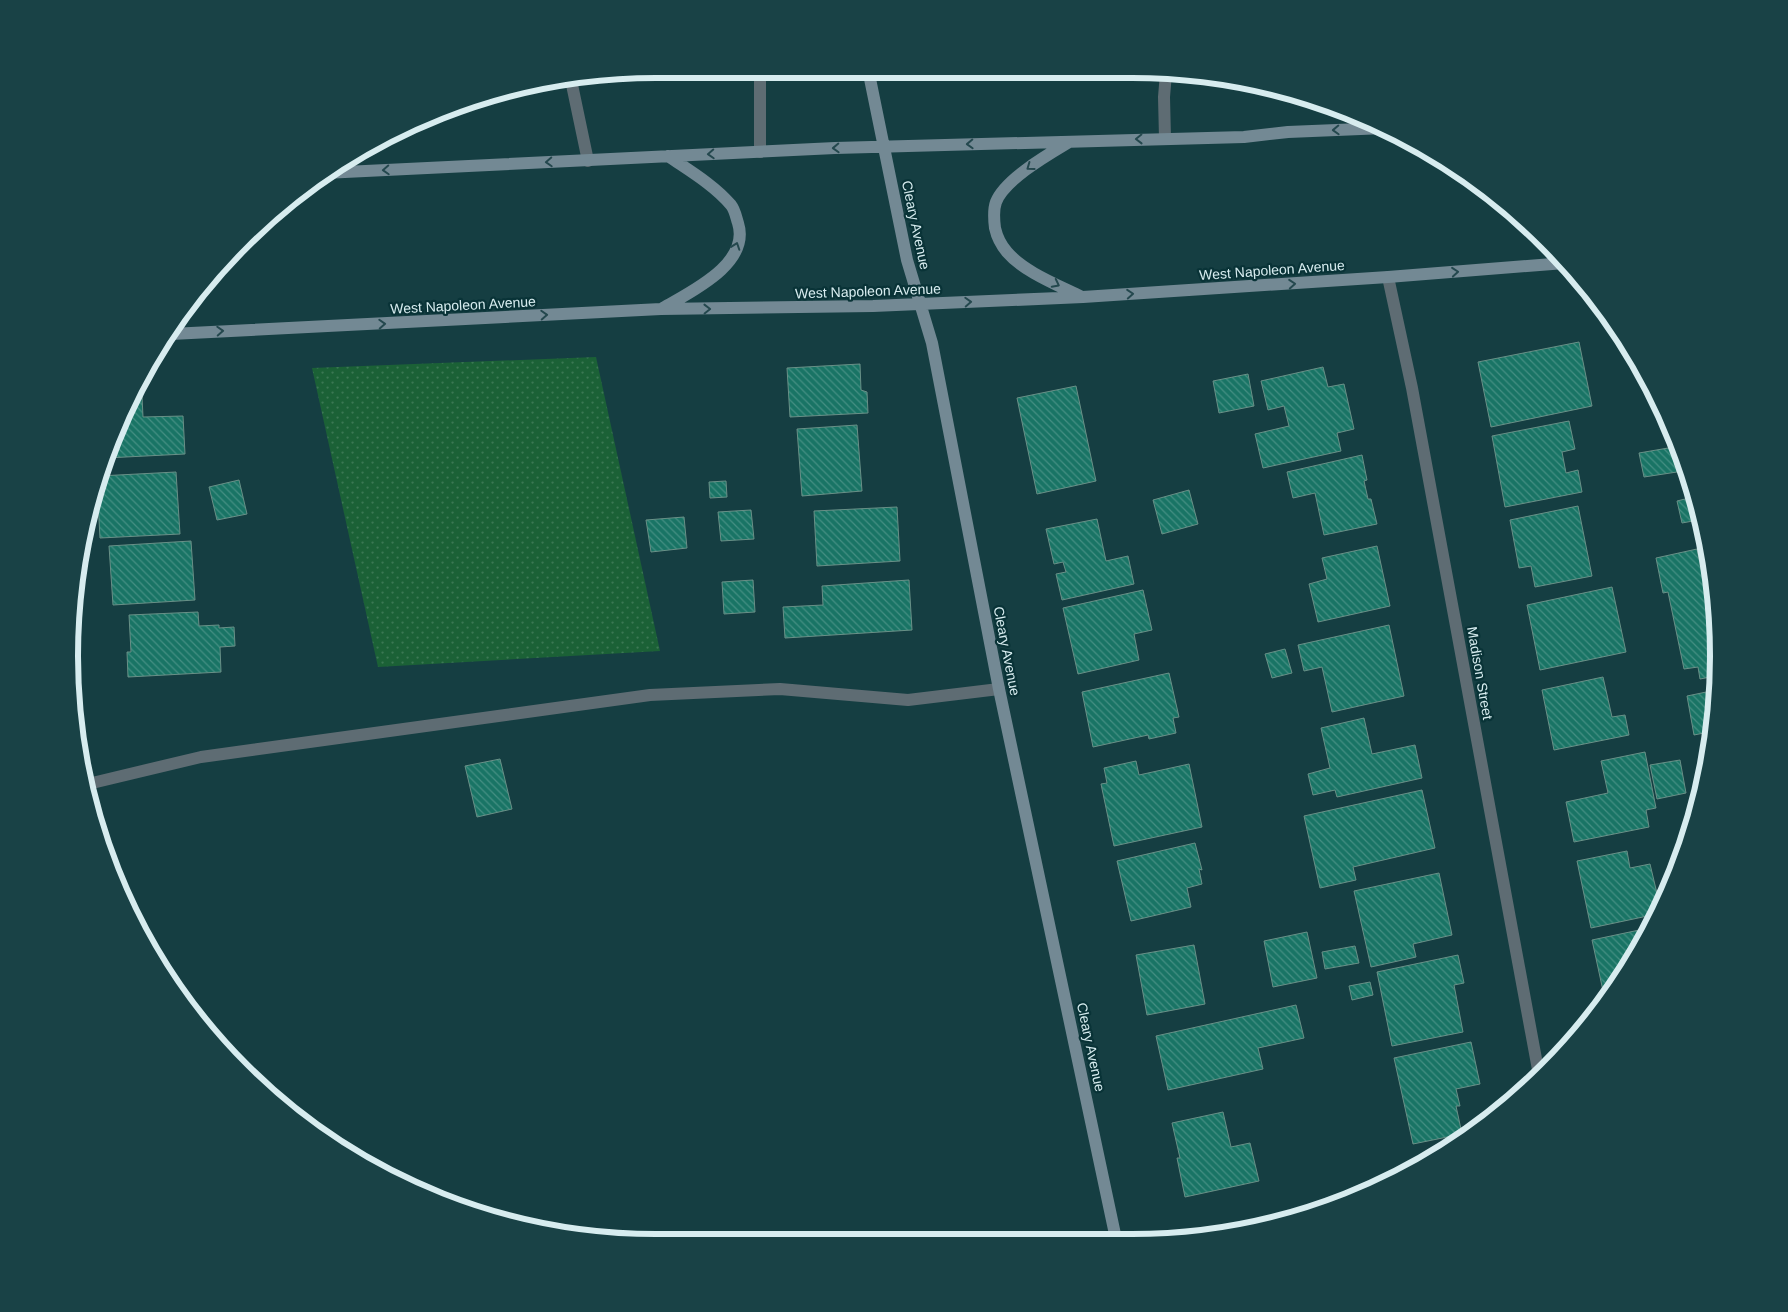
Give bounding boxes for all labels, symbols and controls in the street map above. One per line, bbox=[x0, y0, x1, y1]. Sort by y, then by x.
one-way arrow bbox=[1332, 125, 1340, 136]
one-way arrow bbox=[1135, 134, 1142, 144]
one-way arrow bbox=[966, 139, 974, 149]
one-way arrow bbox=[832, 143, 840, 154]
one-way arrow bbox=[707, 149, 714, 159]
one-way arrow bbox=[544, 157, 552, 168]
one-way arrow bbox=[1026, 161, 1036, 170]
one-way arrow bbox=[382, 165, 390, 176]
street label: Cleary Avenue bbox=[899, 179, 933, 271]
one-way arrow bbox=[730, 242, 740, 251]
street label: West Napoleon Avenue bbox=[1199, 257, 1345, 283]
one-way arrow bbox=[1451, 267, 1459, 278]
one-way arrow bbox=[1051, 278, 1060, 288]
one-way arrow bbox=[1289, 278, 1297, 289]
street label: West Napoleon Avenue bbox=[795, 280, 941, 302]
one-way arrow bbox=[1127, 289, 1135, 300]
street label: West Napoleon Avenue bbox=[390, 293, 536, 317]
one-way arrow bbox=[964, 297, 972, 308]
one-way arrow bbox=[704, 304, 711, 314]
one-way arrow bbox=[541, 310, 549, 321]
one-way arrow bbox=[378, 318, 386, 329]
one-way arrow bbox=[216, 326, 224, 337]
street label: Cleary Avenue bbox=[990, 605, 1024, 697]
street label: Madison Street bbox=[1464, 625, 1496, 721]
street label: Cleary Avenue bbox=[1074, 1001, 1108, 1093]

